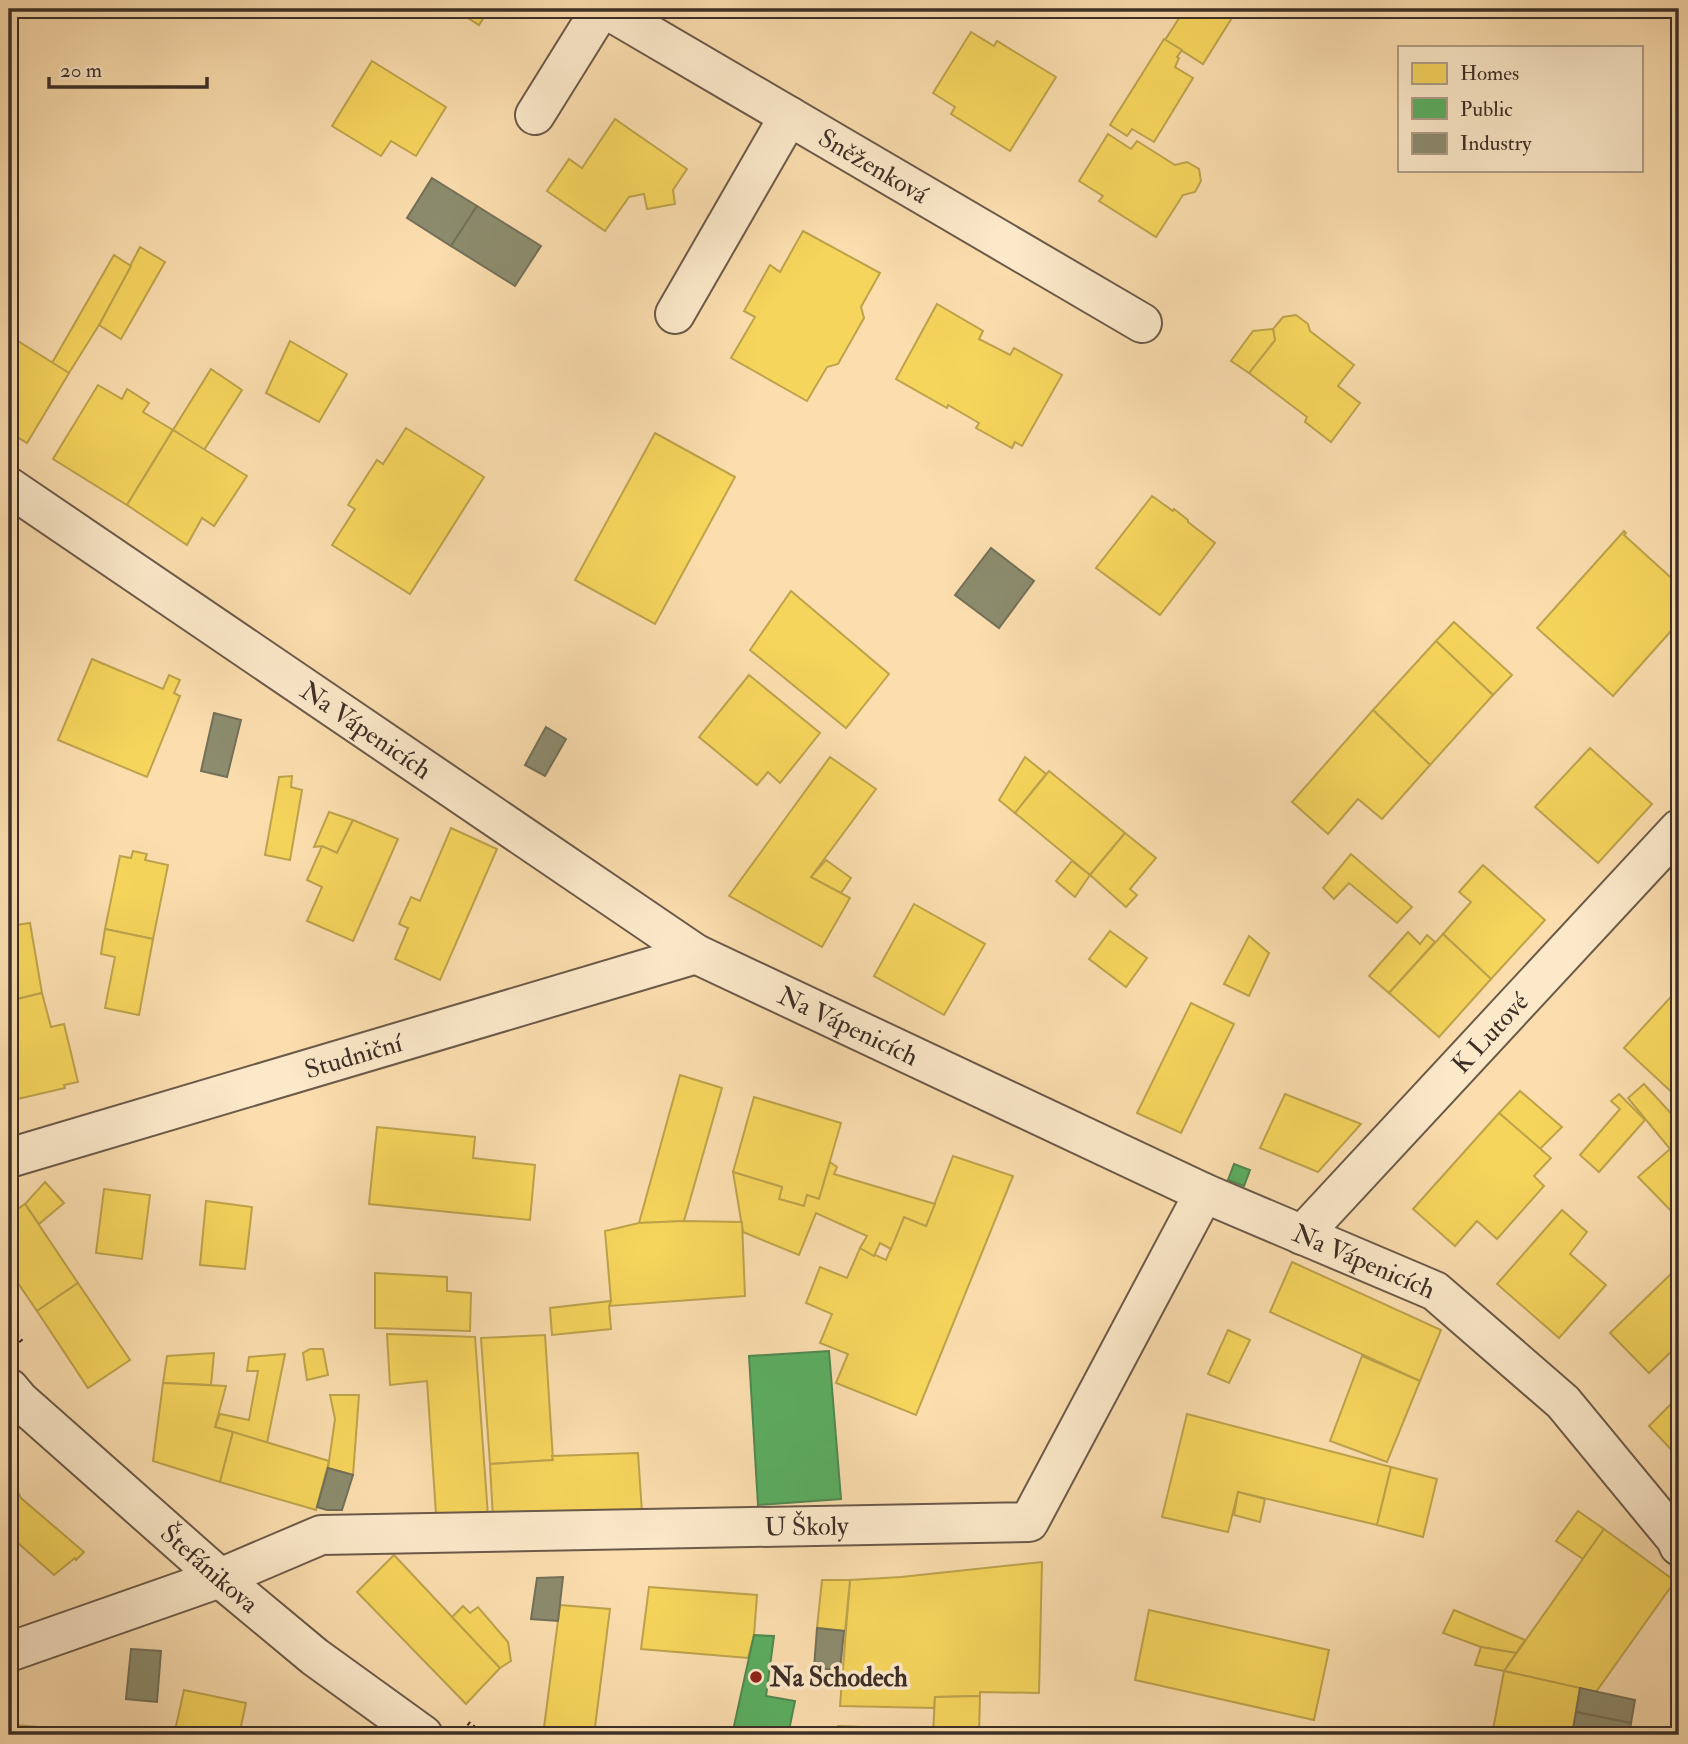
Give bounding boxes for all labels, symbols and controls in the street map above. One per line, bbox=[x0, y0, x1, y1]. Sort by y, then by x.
scale bar bbox=[49, 46, 206, 90]
legend bbox=[1398, 46, 1642, 172]
text: 20 m bbox=[60, 57, 102, 84]
text: Homes bbox=[1460, 60, 1519, 87]
text: Public bbox=[1460, 96, 1513, 123]
street label: Sněženková bbox=[812, 122, 934, 211]
text: Industry bbox=[1460, 130, 1532, 157]
street label: Na Vápenicích bbox=[294, 675, 438, 787]
street label: Na Vápenicích bbox=[773, 980, 923, 1073]
street label: K Lutové bbox=[1445, 986, 1536, 1080]
street label: Studniční bbox=[301, 1027, 408, 1086]
street label: Na Vápenicích bbox=[1288, 1218, 1440, 1306]
street label: U Školy bbox=[764, 1509, 849, 1544]
street label: Štefánikova bbox=[153, 1516, 265, 1620]
place label: Na Schodech bbox=[769, 1662, 908, 1694]
marker: Na Schodech bbox=[748, 1669, 764, 1685]

